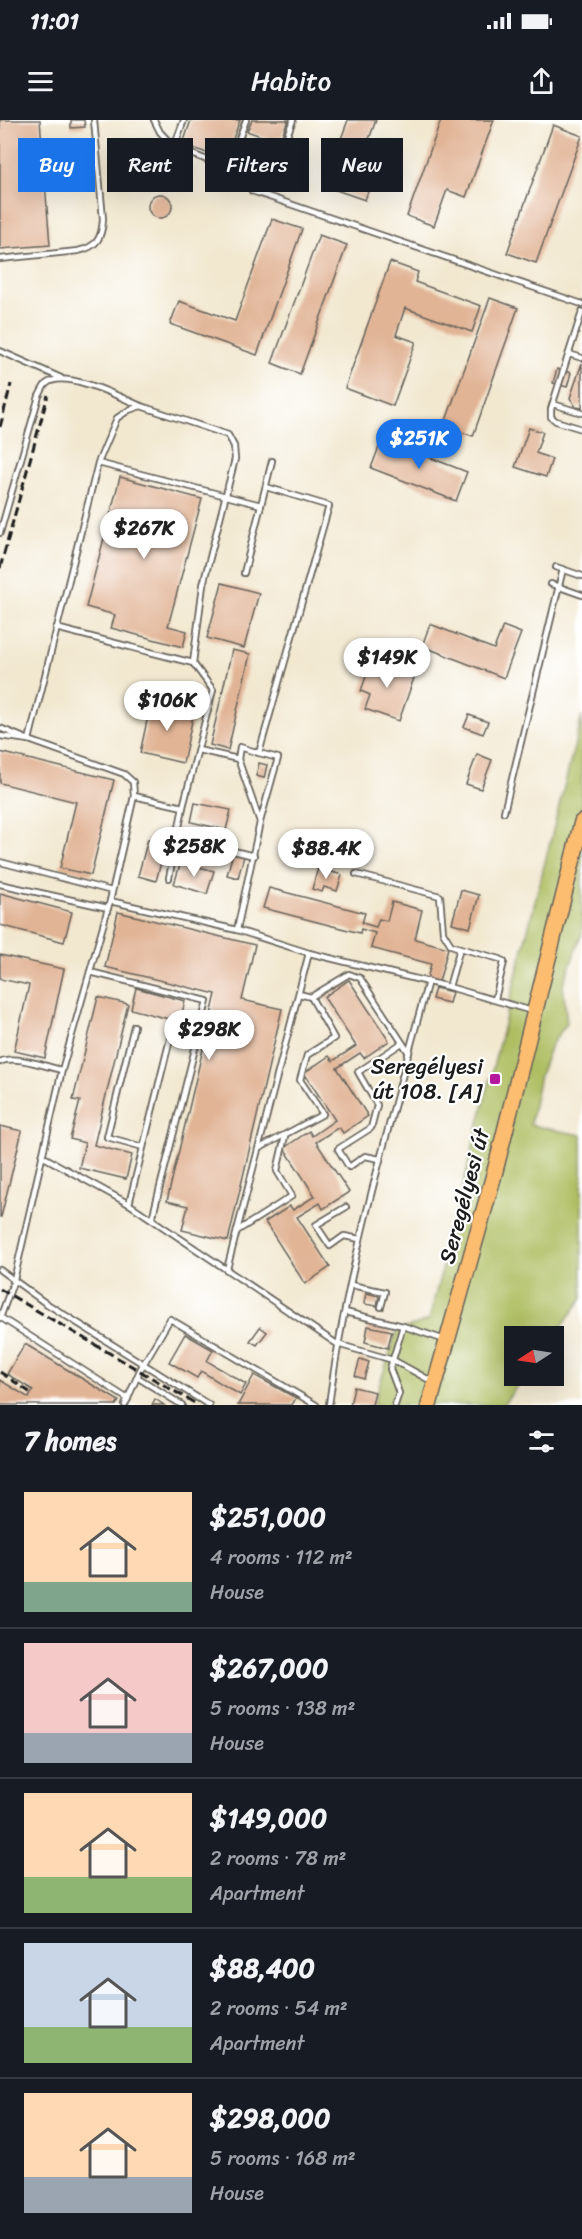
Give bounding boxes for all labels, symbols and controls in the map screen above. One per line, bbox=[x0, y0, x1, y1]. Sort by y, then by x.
text: 11:01 bbox=[30, 2, 79, 41]
text: Habito bbox=[251, 57, 331, 105]
icon: menu bbox=[24, 65, 57, 98]
icon: share bbox=[525, 65, 558, 98]
chip: Buy bbox=[18, 138, 95, 192]
chip: Rent bbox=[107, 138, 193, 192]
chip: Filters bbox=[205, 138, 309, 192]
chip: New bbox=[321, 138, 403, 192]
pin: $251K bbox=[377, 419, 461, 470]
text: $251K bbox=[390, 421, 448, 456]
pin: $267K bbox=[102, 509, 186, 560]
text: $267K bbox=[114, 511, 174, 546]
pin: $149K bbox=[345, 638, 429, 689]
text: $149K bbox=[358, 640, 416, 675]
pin: $106K bbox=[125, 681, 209, 732]
text: $106K bbox=[138, 683, 196, 718]
pin: $258K bbox=[152, 827, 236, 878]
text: $258K bbox=[163, 829, 225, 864]
pin: $88.4K bbox=[277, 829, 375, 880]
text: $88.4K bbox=[292, 831, 360, 866]
pin: $298K bbox=[167, 1010, 251, 1061]
text: $298K bbox=[178, 1012, 240, 1047]
place label: Seregélyesi út 108. [A] bbox=[371, 1047, 484, 1111]
marker: Seregélyesi út 108. [A] bbox=[488, 1072, 502, 1086]
street label: Seregélyesi út bbox=[427, 1123, 501, 1268]
north arrow bbox=[504, 1326, 564, 1386]
map controls bbox=[504, 1326, 564, 1386]
text: 7 homes bbox=[24, 1418, 116, 1464]
icon: filters bbox=[525, 1425, 558, 1458]
text: $251,000 bbox=[210, 1494, 326, 1540]
icon: home bbox=[72, 1516, 144, 1588]
text: 4 rooms · 112 m² bbox=[210, 1540, 353, 1575]
text: House bbox=[210, 1575, 264, 1610]
text: $267,000 bbox=[210, 1645, 328, 1691]
icon: home bbox=[72, 1667, 144, 1739]
text: 5 rooms · 138 m² bbox=[210, 1691, 355, 1726]
text: House bbox=[210, 1726, 264, 1761]
text: $149,000 bbox=[210, 1795, 327, 1841]
icon: home bbox=[72, 1817, 144, 1889]
text: 2 rooms · 78 m² bbox=[210, 1841, 346, 1876]
text: Apartment bbox=[210, 1876, 304, 1911]
text: $88,400 bbox=[210, 1945, 315, 1991]
icon: home bbox=[72, 1967, 144, 2039]
text: 2 rooms · 54 m² bbox=[210, 1991, 348, 2026]
text: Apartment bbox=[210, 2026, 304, 2061]
text: $298,000 bbox=[210, 2095, 330, 2141]
icon: home bbox=[72, 2117, 144, 2189]
text: 5 rooms · 168 m² bbox=[210, 2141, 356, 2176]
text: House bbox=[210, 2176, 264, 2211]

